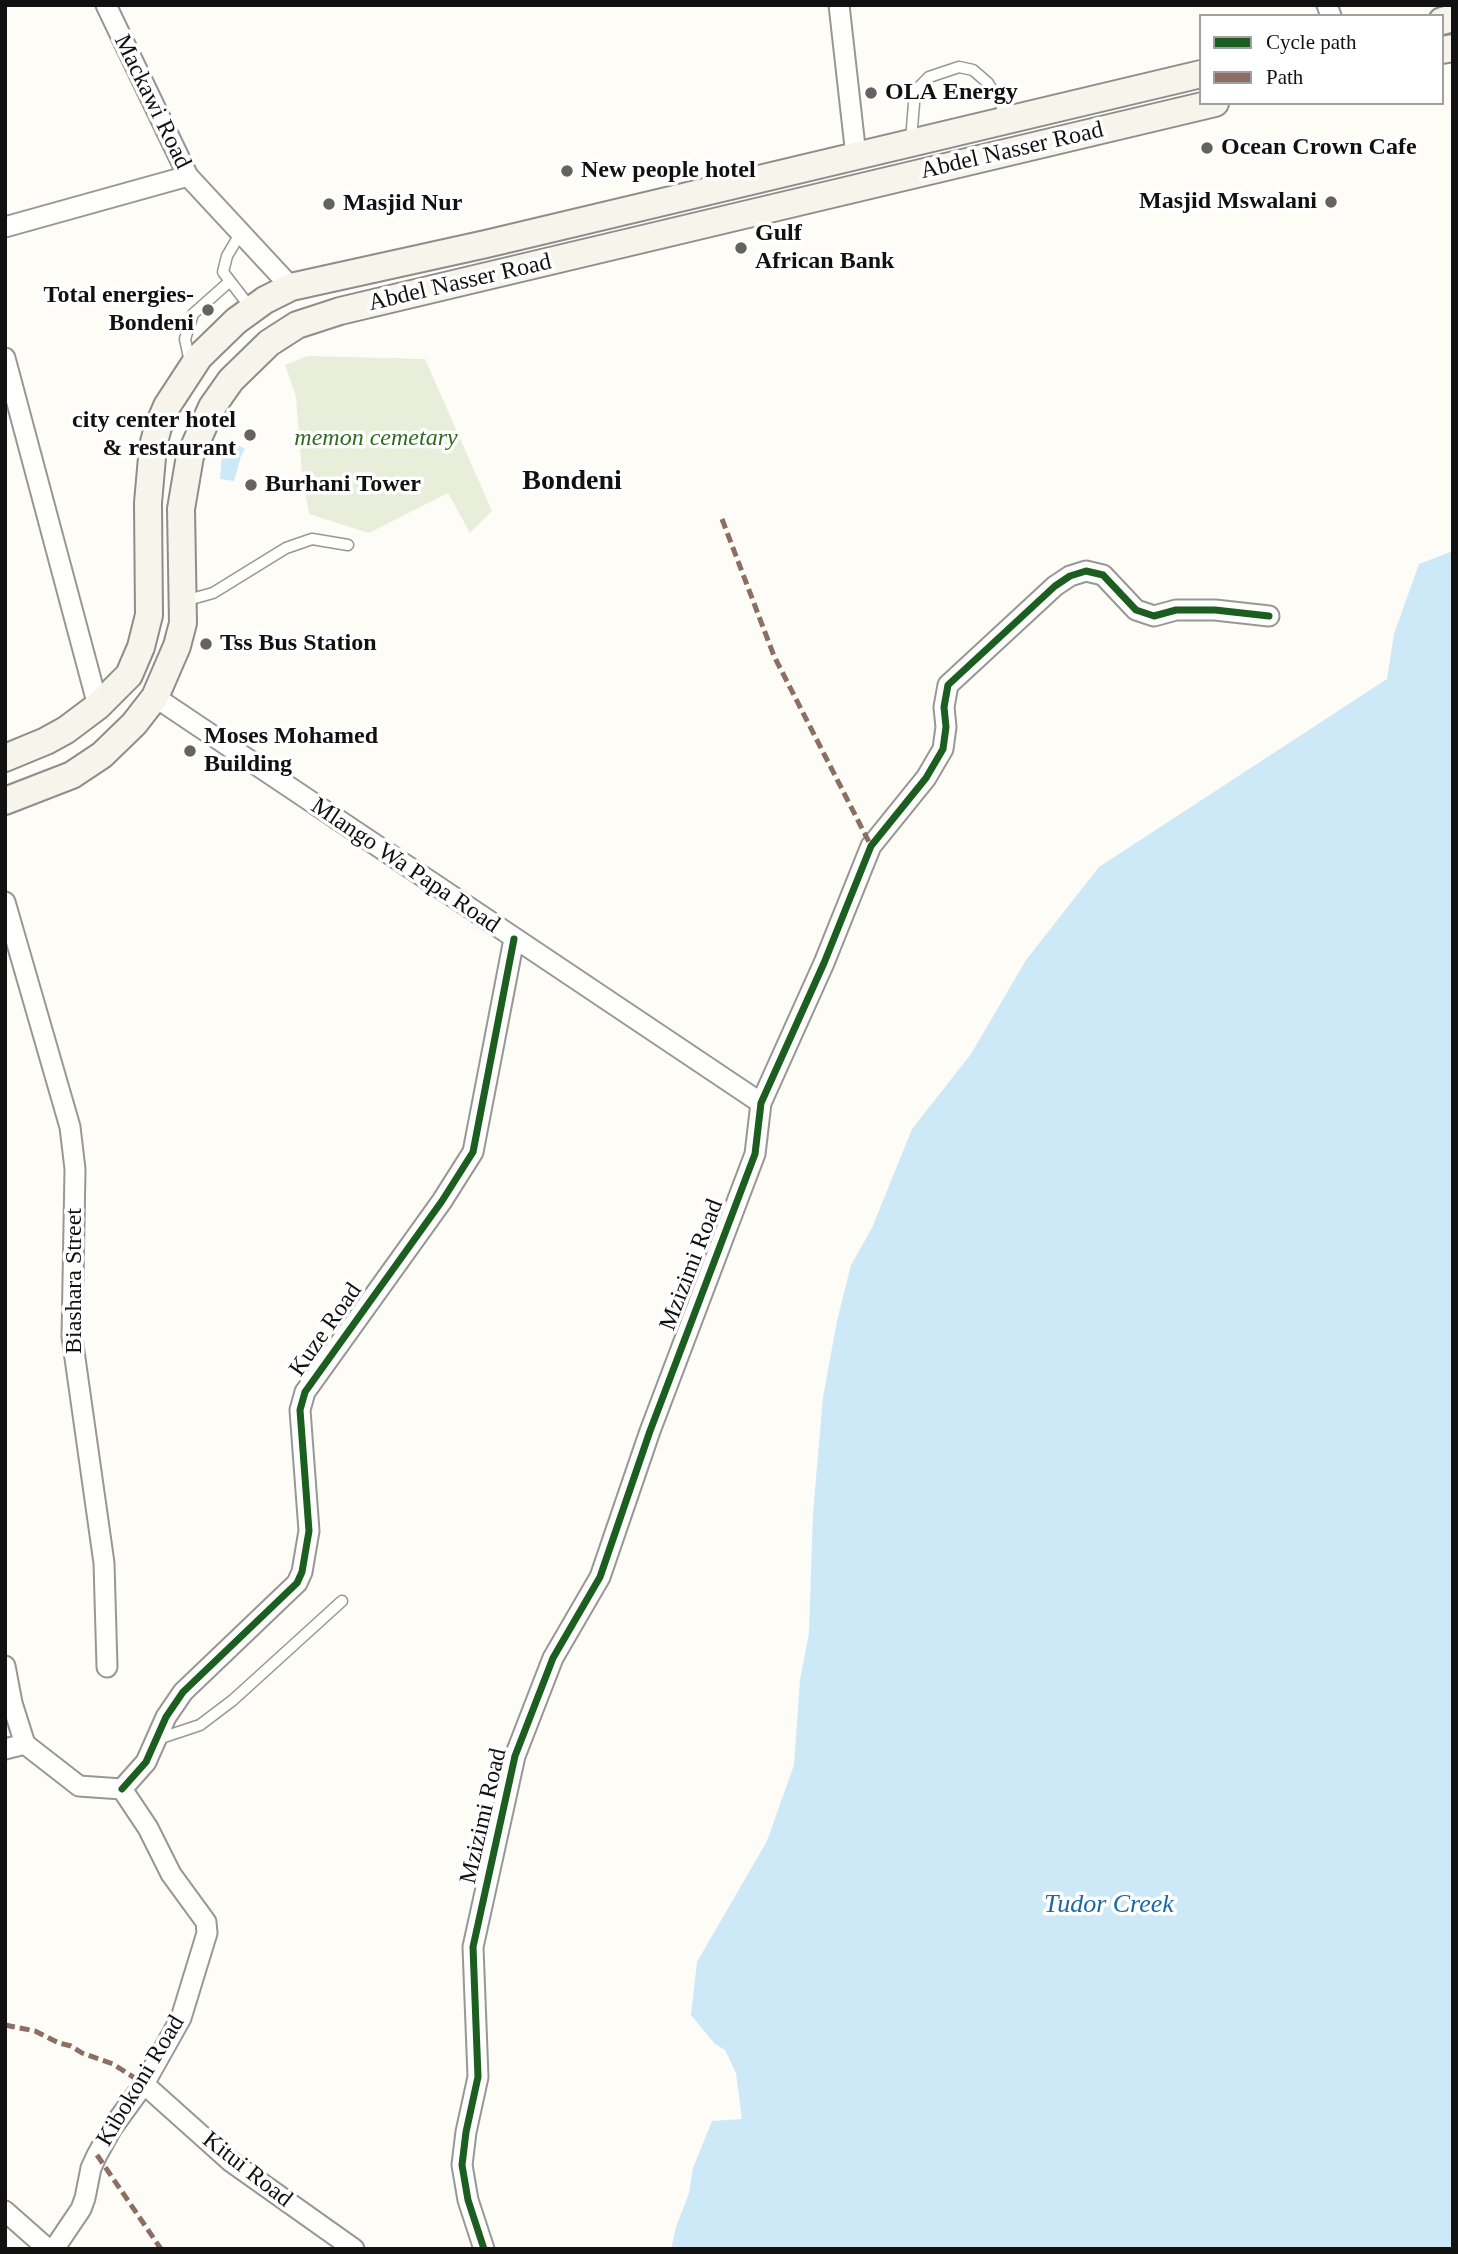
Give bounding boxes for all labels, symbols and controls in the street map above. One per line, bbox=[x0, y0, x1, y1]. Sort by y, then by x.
legend bbox=[1199, 14, 1444, 105]
street label: Mackawi Road bbox=[107, 30, 197, 174]
text: Cycle path bbox=[1266, 30, 1356, 54]
text: Path bbox=[1266, 65, 1303, 89]
place label: OLA Energy bbox=[885, 79, 1018, 107]
marker: OLA Energy bbox=[863, 85, 879, 101]
street label: Abdel Nasser Road bbox=[918, 116, 1106, 186]
place label: Ocean Crown Cafe bbox=[1221, 134, 1417, 162]
marker: Ocean Crown Cafe bbox=[1199, 140, 1215, 156]
place label: New people hotel bbox=[581, 157, 756, 185]
marker: New people hotel bbox=[559, 163, 575, 179]
place label: Masjid Mswalani bbox=[1139, 188, 1317, 216]
place label: Masjid Nur bbox=[343, 190, 462, 218]
marker: Masjid Mswalani bbox=[1323, 194, 1339, 210]
marker: Masjid Nur bbox=[321, 196, 337, 212]
place label: Gulf African Bank bbox=[755, 220, 894, 276]
marker: Gulf African Bank bbox=[733, 240, 749, 256]
street label: Abdel Nasser Road bbox=[366, 248, 554, 318]
place label: Total energies- Bondeni bbox=[44, 282, 194, 338]
marker: Total energies- Bondeni bbox=[200, 302, 216, 318]
place label: city center hotel & restaurant bbox=[72, 407, 236, 463]
park label: memon cemetary bbox=[294, 425, 458, 453]
marker: city center hotel & restaurant bbox=[242, 427, 258, 443]
district label: Bondeni bbox=[522, 465, 622, 499]
place label: Burhani Tower bbox=[265, 471, 421, 499]
marker: Burhani Tower bbox=[243, 477, 259, 493]
place label: Tss Bus Station bbox=[220, 630, 377, 658]
marker: Tss Bus Station bbox=[198, 636, 214, 652]
place label: Moses Mohamed Building bbox=[204, 723, 378, 779]
marker: Moses Mohamed Building bbox=[182, 743, 198, 759]
street label: Mlango Wa Papa Road bbox=[305, 792, 505, 940]
street label: Mzizimi Road bbox=[654, 1195, 730, 1335]
street label: Biashara Street bbox=[61, 1208, 89, 1354]
street label: Kuze Road bbox=[283, 1278, 369, 1382]
street label: Mzizimi Road bbox=[454, 1746, 514, 1886]
water label: Tudor Creek bbox=[1044, 1889, 1174, 1921]
street label: Kibokoni Road bbox=[91, 2010, 191, 2152]
street label: Kitui Road bbox=[196, 2126, 298, 2214]

